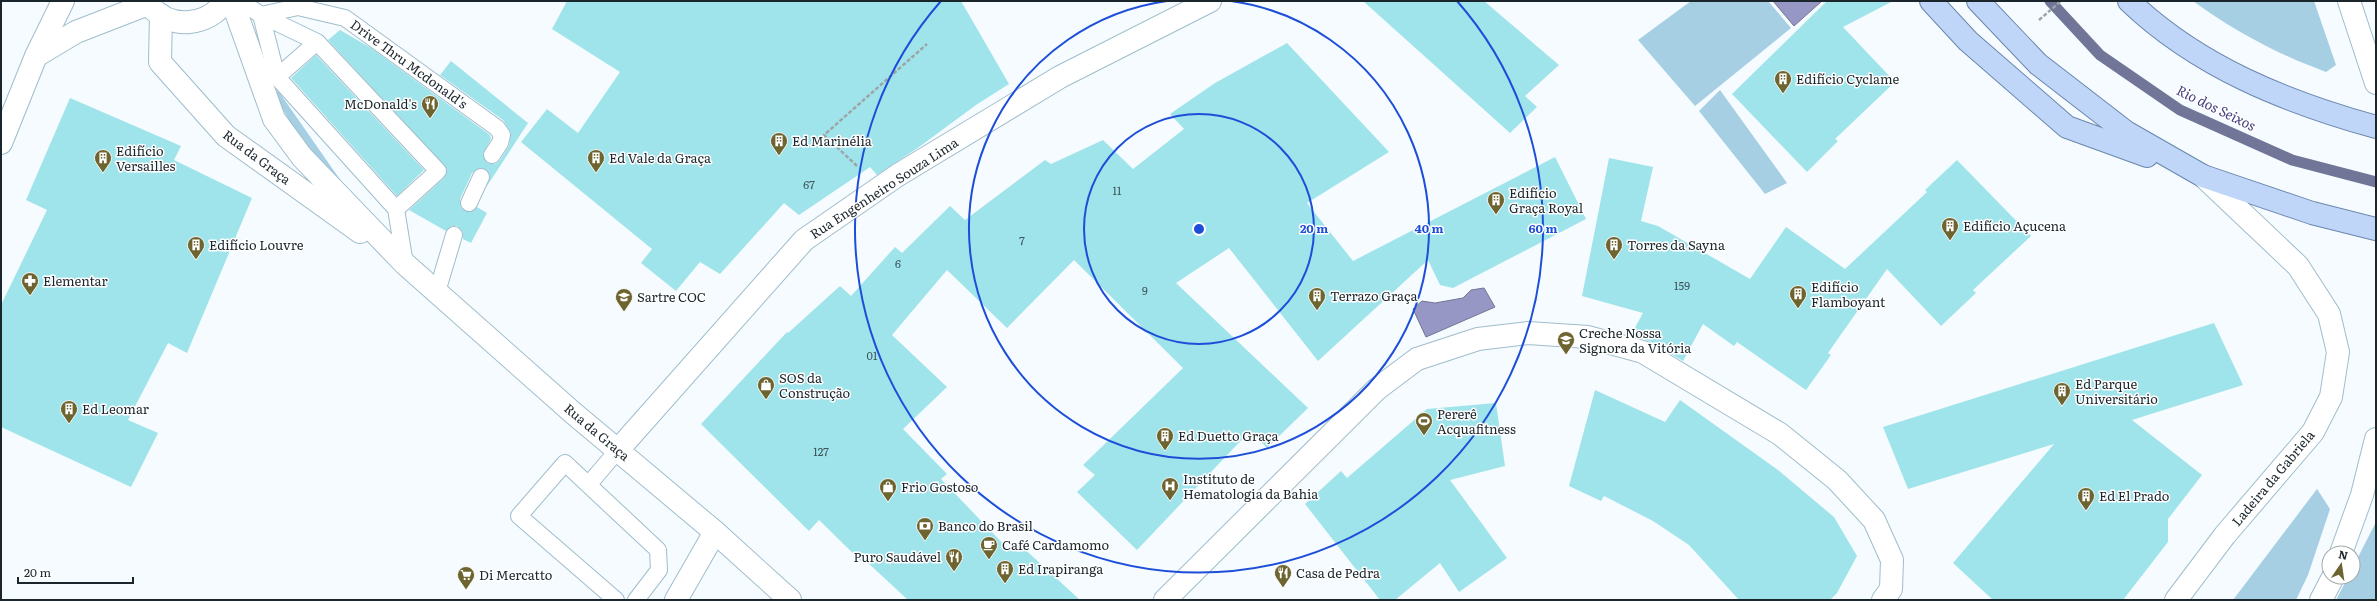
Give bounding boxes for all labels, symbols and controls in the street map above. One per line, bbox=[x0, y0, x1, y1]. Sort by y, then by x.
street label: Drive Thru Mcdonald's bbox=[347, 15, 472, 113]
building icon: Edifício Cyclame bbox=[1773, 69, 1793, 94]
place label: Edifício Cyclame bbox=[1796, 69, 1899, 88]
water label: Rio dos Seixos bbox=[2173, 79, 2259, 135]
place label: McDonald's bbox=[344, 94, 417, 113]
restaurant icon: McDonald's bbox=[420, 94, 440, 119]
street label: Rua da Graça bbox=[219, 125, 295, 188]
building icon: Ed Marinélia bbox=[769, 131, 789, 156]
place label: Ed Marinélia bbox=[792, 131, 872, 150]
street label: Rua Engenheiro Souza Lima bbox=[806, 132, 962, 243]
place label: Edifício Versailles bbox=[116, 141, 175, 175]
building icon: Edifício Versailles bbox=[93, 148, 113, 173]
building icon: Ed Vale da Graça bbox=[586, 148, 606, 173]
place label: Ed Vale da Graça bbox=[609, 148, 711, 167]
house number: 67 bbox=[803, 176, 815, 192]
house number: 11 bbox=[1113, 182, 1122, 198]
place label: Edifício Graça Royal bbox=[1509, 183, 1584, 217]
building icon: Edifício Graça Royal bbox=[1486, 190, 1506, 215]
building icon: Edifício Açucena bbox=[1940, 216, 1960, 241]
place label: Edifício Açucena bbox=[1963, 216, 2066, 235]
text: 20 m bbox=[1300, 219, 1328, 237]
text: 40 m bbox=[1415, 219, 1444, 237]
text: 60 m bbox=[1529, 219, 1557, 237]
centre of rings bbox=[1192, 222, 1206, 236]
house number: 7 bbox=[1019, 232, 1025, 248]
building icon: Edifício Louvre bbox=[186, 235, 206, 260]
place label: Edifício Louvre bbox=[209, 235, 304, 254]
building icon: Torres da Sayna bbox=[1604, 235, 1624, 260]
place label: Torres da Sayna bbox=[1627, 235, 1725, 254]
house number: 6 bbox=[895, 255, 901, 271]
pharmacy icon: Elementar bbox=[20, 271, 40, 296]
place label: Elementar bbox=[43, 271, 108, 290]
house number: 159 bbox=[1674, 277, 1690, 293]
place label: Edifício Flamboyant bbox=[1811, 277, 1886, 311]
house number: 9 bbox=[1142, 282, 1148, 298]
building icon: Edifício Flamboyant bbox=[1788, 284, 1808, 309]
building icon: Terrazo Graça bbox=[1307, 286, 1327, 311]
place label: Terrazo Graça bbox=[1330, 286, 1417, 305]
school or university icon: Sartre COC bbox=[614, 287, 634, 312]
place label: Sartre COC bbox=[637, 287, 706, 306]
place label: Creche Nossa Signora da Vitória bbox=[1579, 323, 1691, 357]
school or university icon: Creche Nossa Signora da Vitória bbox=[1556, 330, 1576, 355]
house number: 01 bbox=[867, 347, 878, 363]
place label: SOS da Construção bbox=[779, 368, 851, 402]
place label: Ed Parque Universitário bbox=[2075, 374, 2158, 408]
shop icon: SOS da Construção bbox=[756, 375, 776, 400]
building icon: Ed Parque Universitário bbox=[2052, 381, 2072, 406]
street label: Rua da Graça bbox=[560, 398, 634, 465]
building icon: Ed Leomar bbox=[59, 399, 79, 424]
place label: Ed Leomar bbox=[82, 399, 150, 418]
place label: Pererê Acquafitness bbox=[1437, 404, 1516, 438]
sports icon: Pererê Acquafitness bbox=[1414, 411, 1434, 436]
building icon: Ed Duetto Graça bbox=[1155, 426, 1175, 451]
place label: Ed Duetto Graça bbox=[1178, 426, 1279, 445]
street label: Ladeira da Gabriela bbox=[2227, 426, 2318, 530]
house number: 127 bbox=[813, 443, 829, 459]
place label: Instituto de Hematologia da Bahia bbox=[1183, 469, 1318, 503]
hospital icon: Instituto de Hematologia da Bahia bbox=[1160, 476, 1180, 501]
shop icon: Frio Gostoso bbox=[878, 477, 898, 502]
place label: Frio Gostoso bbox=[901, 477, 979, 496]
building icon: Ed El Prado bbox=[2076, 486, 2096, 511]
place label: Ed El Prado bbox=[2099, 486, 2170, 505]
bank icon: Banco do Brasil bbox=[915, 516, 935, 541]
place label: Banco do Brasil bbox=[938, 516, 1033, 535]
cafe icon: Café Cardamomo bbox=[979, 535, 999, 560]
place label: Café Cardamomo bbox=[1002, 535, 1109, 554]
north arrow bbox=[2321, 545, 2361, 585]
text: N bbox=[2337, 545, 2350, 563]
place label: Puro Saudável bbox=[853, 547, 942, 566]
restaurant icon: Puro Saudável bbox=[944, 547, 964, 572]
scale bar bbox=[18, 559, 133, 585]
building icon: Ed Irapiranga bbox=[995, 559, 1015, 584]
place label: Ed Irapiranga bbox=[1018, 559, 1103, 578]
text: 20 m bbox=[24, 563, 51, 581]
restaurant icon: Casa de Pedra bbox=[1273, 563, 1293, 588]
place label: Casa de Pedra bbox=[1296, 563, 1380, 582]
supermarket icon: Di Mercatto bbox=[456, 565, 476, 590]
place label: Di Mercatto bbox=[479, 565, 553, 584]

